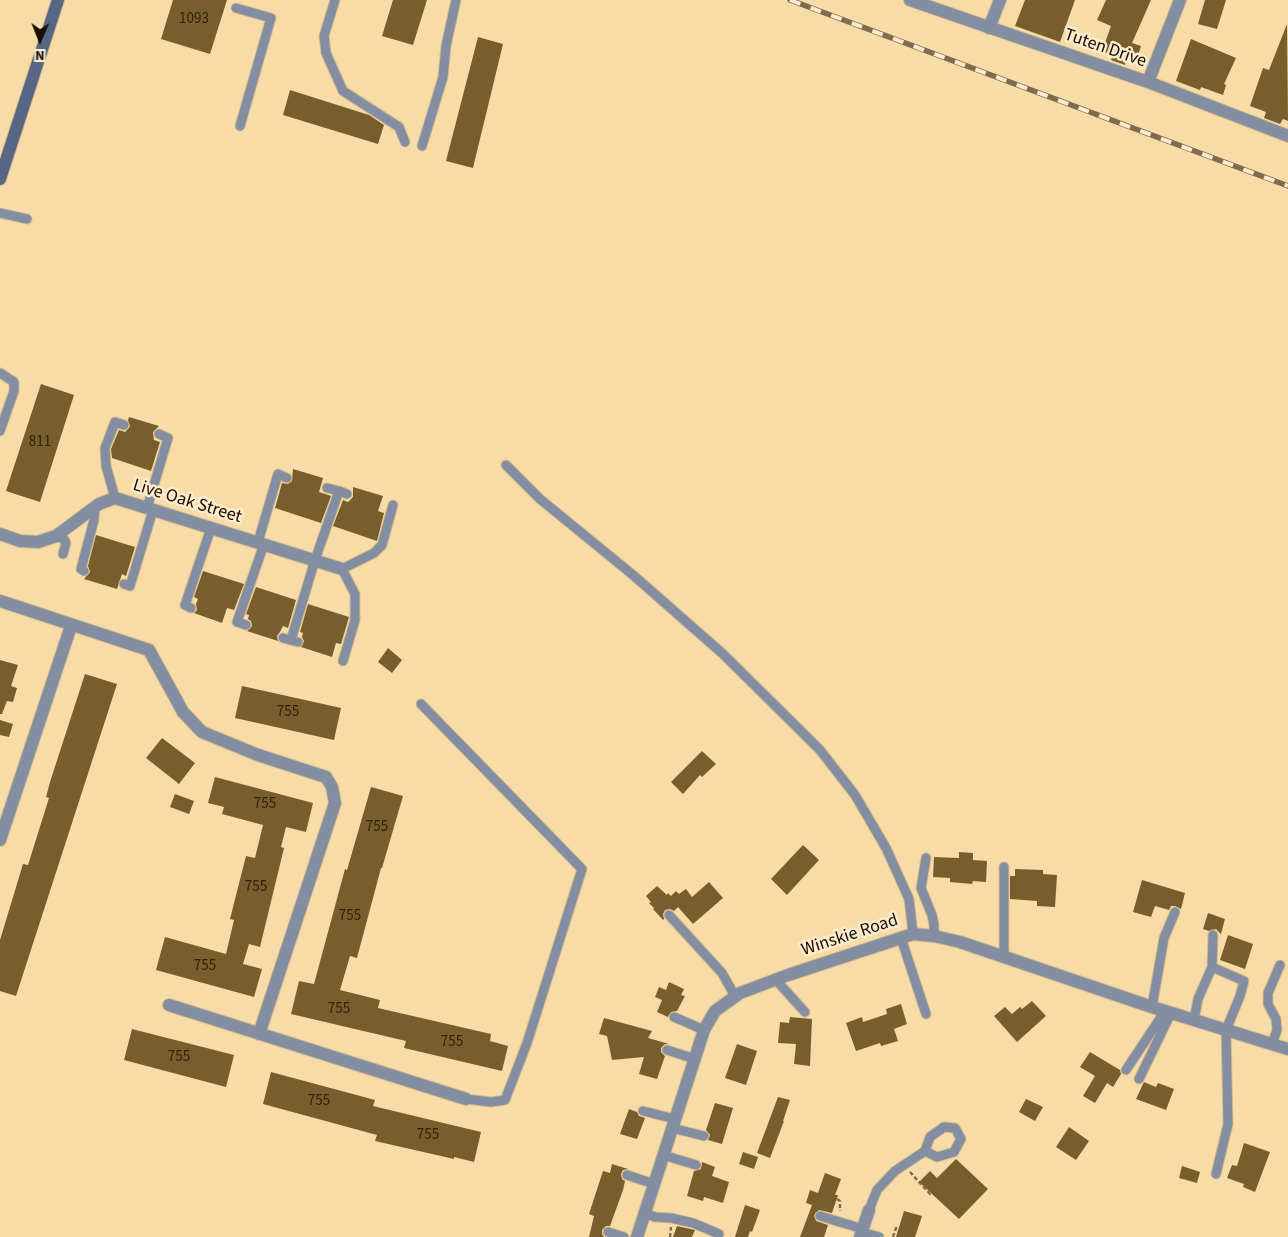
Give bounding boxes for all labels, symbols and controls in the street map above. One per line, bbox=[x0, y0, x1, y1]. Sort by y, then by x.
house number: 1093 bbox=[179, 11, 209, 29]
north arrow bbox=[15, 15, 65, 65]
street label: Tuten Drive bbox=[1061, 25, 1149, 73]
text: N bbox=[35, 45, 45, 65]
house number: 811 bbox=[29, 434, 51, 452]
street label: Live Oak Street bbox=[130, 475, 244, 529]
house number: 755 bbox=[277, 704, 299, 722]
house number: 755 bbox=[254, 796, 276, 814]
house number: 755 bbox=[366, 819, 388, 837]
house number: 755 bbox=[245, 879, 267, 897]
house number: 755 bbox=[339, 908, 361, 926]
street label: Winskie Road bbox=[799, 910, 901, 962]
house number: 755 bbox=[194, 958, 216, 976]
house number: 755 bbox=[328, 1001, 350, 1019]
house number: 755 bbox=[441, 1034, 463, 1052]
house number: 755 bbox=[168, 1049, 190, 1067]
house number: 755 bbox=[308, 1093, 330, 1111]
house number: 755 bbox=[417, 1127, 439, 1145]

